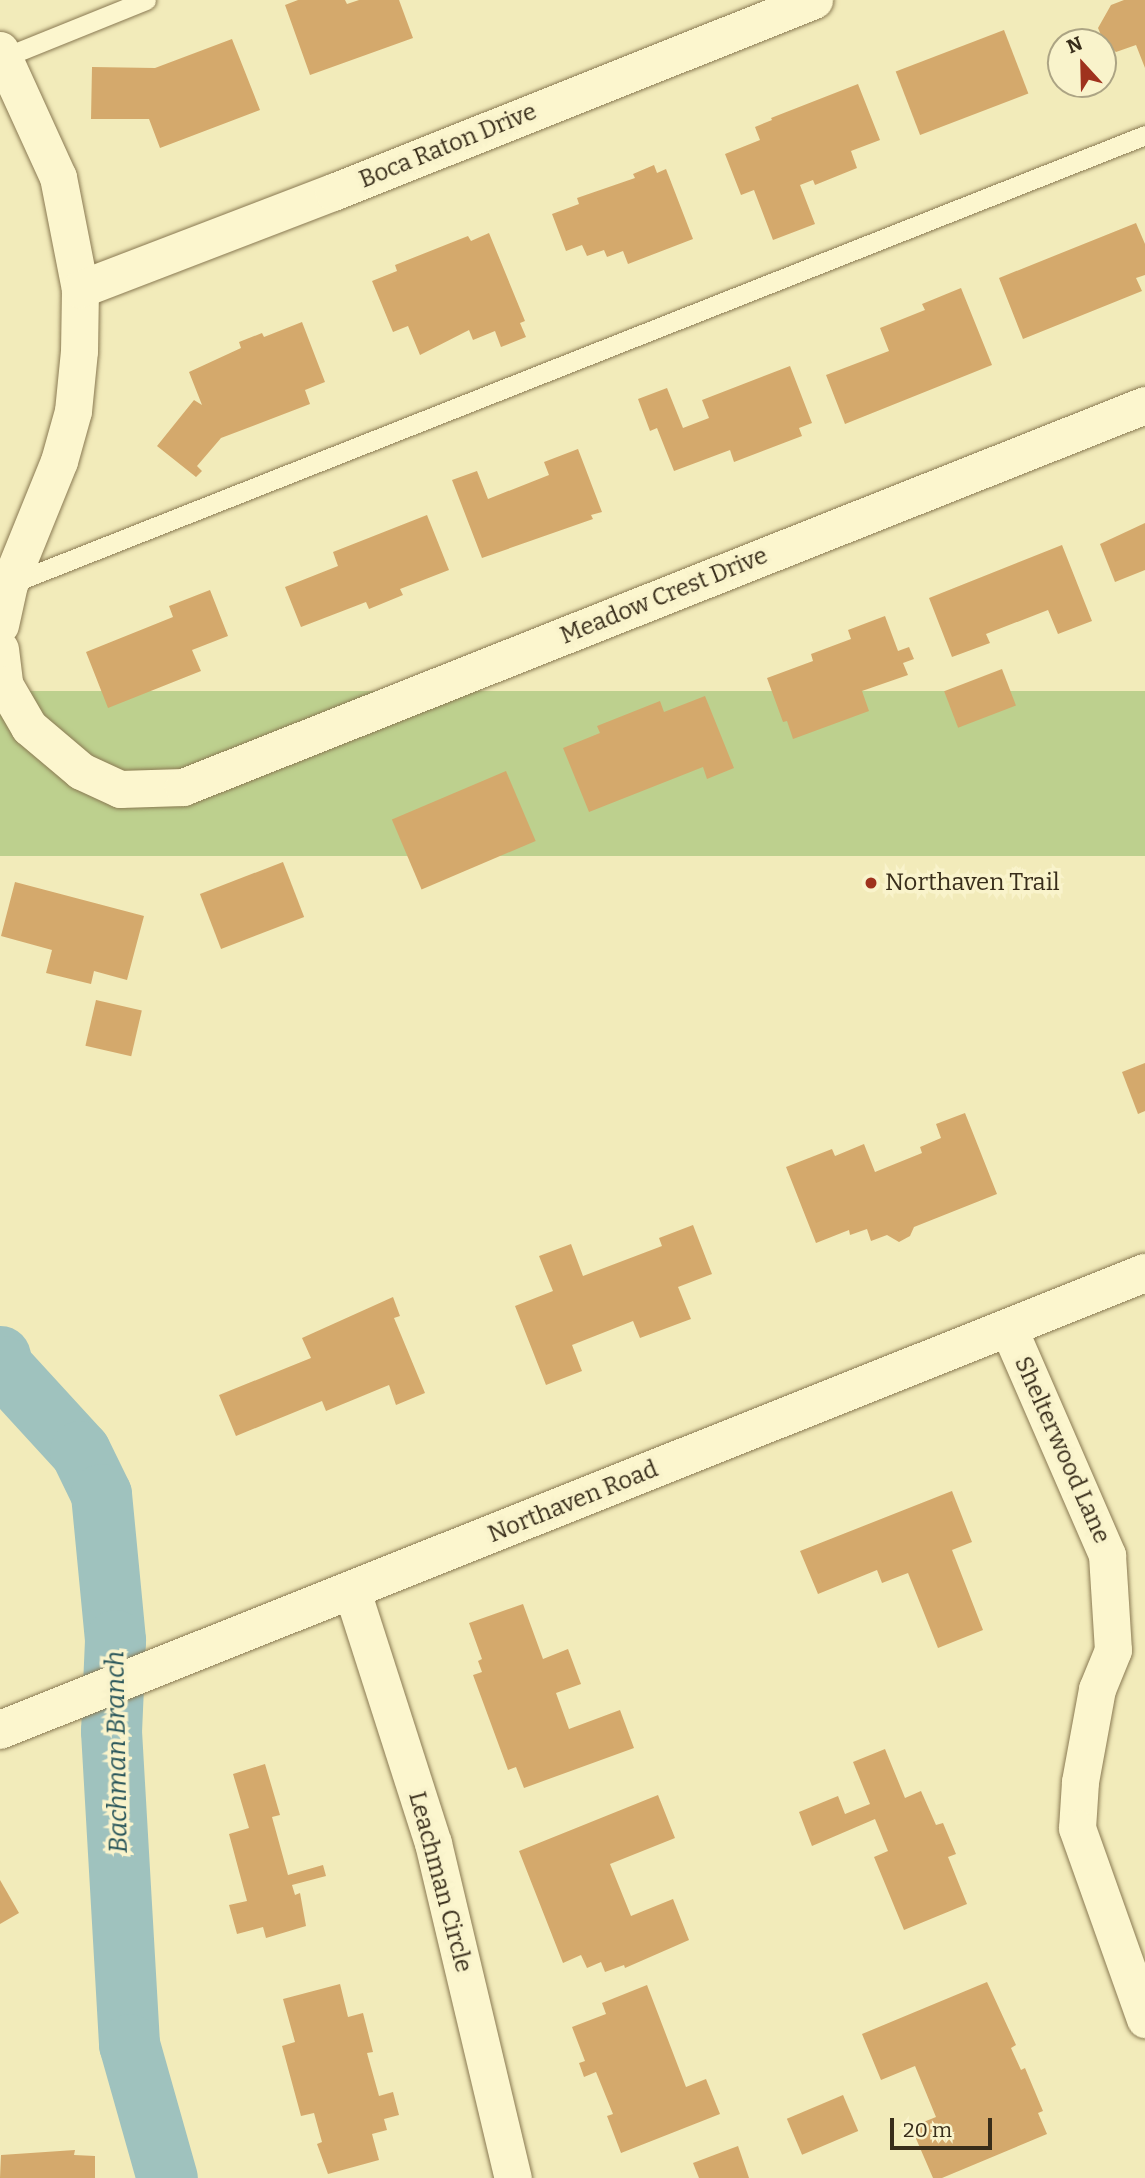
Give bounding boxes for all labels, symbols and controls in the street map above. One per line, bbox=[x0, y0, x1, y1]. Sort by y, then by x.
north arrow bbox=[1047, 28, 1117, 98]
text: N bbox=[1064, 32, 1086, 58]
street label: Boca Raton Drive bbox=[355, 97, 541, 195]
street label: Meadow Crest Drive bbox=[556, 541, 772, 651]
place label: Northaven Trail bbox=[885, 869, 1060, 897]
marker: Northaven Trail bbox=[863, 875, 879, 891]
street label: Shelterwood Lane bbox=[1008, 1352, 1116, 1548]
street label: Northaven Road bbox=[484, 1455, 662, 1549]
water label: Bachman Branch bbox=[100, 1651, 134, 1853]
street label: Leachman Circle bbox=[402, 1788, 478, 1976]
scale bar bbox=[893, 2104, 995, 2148]
text: 20 m bbox=[903, 2117, 952, 2143]

